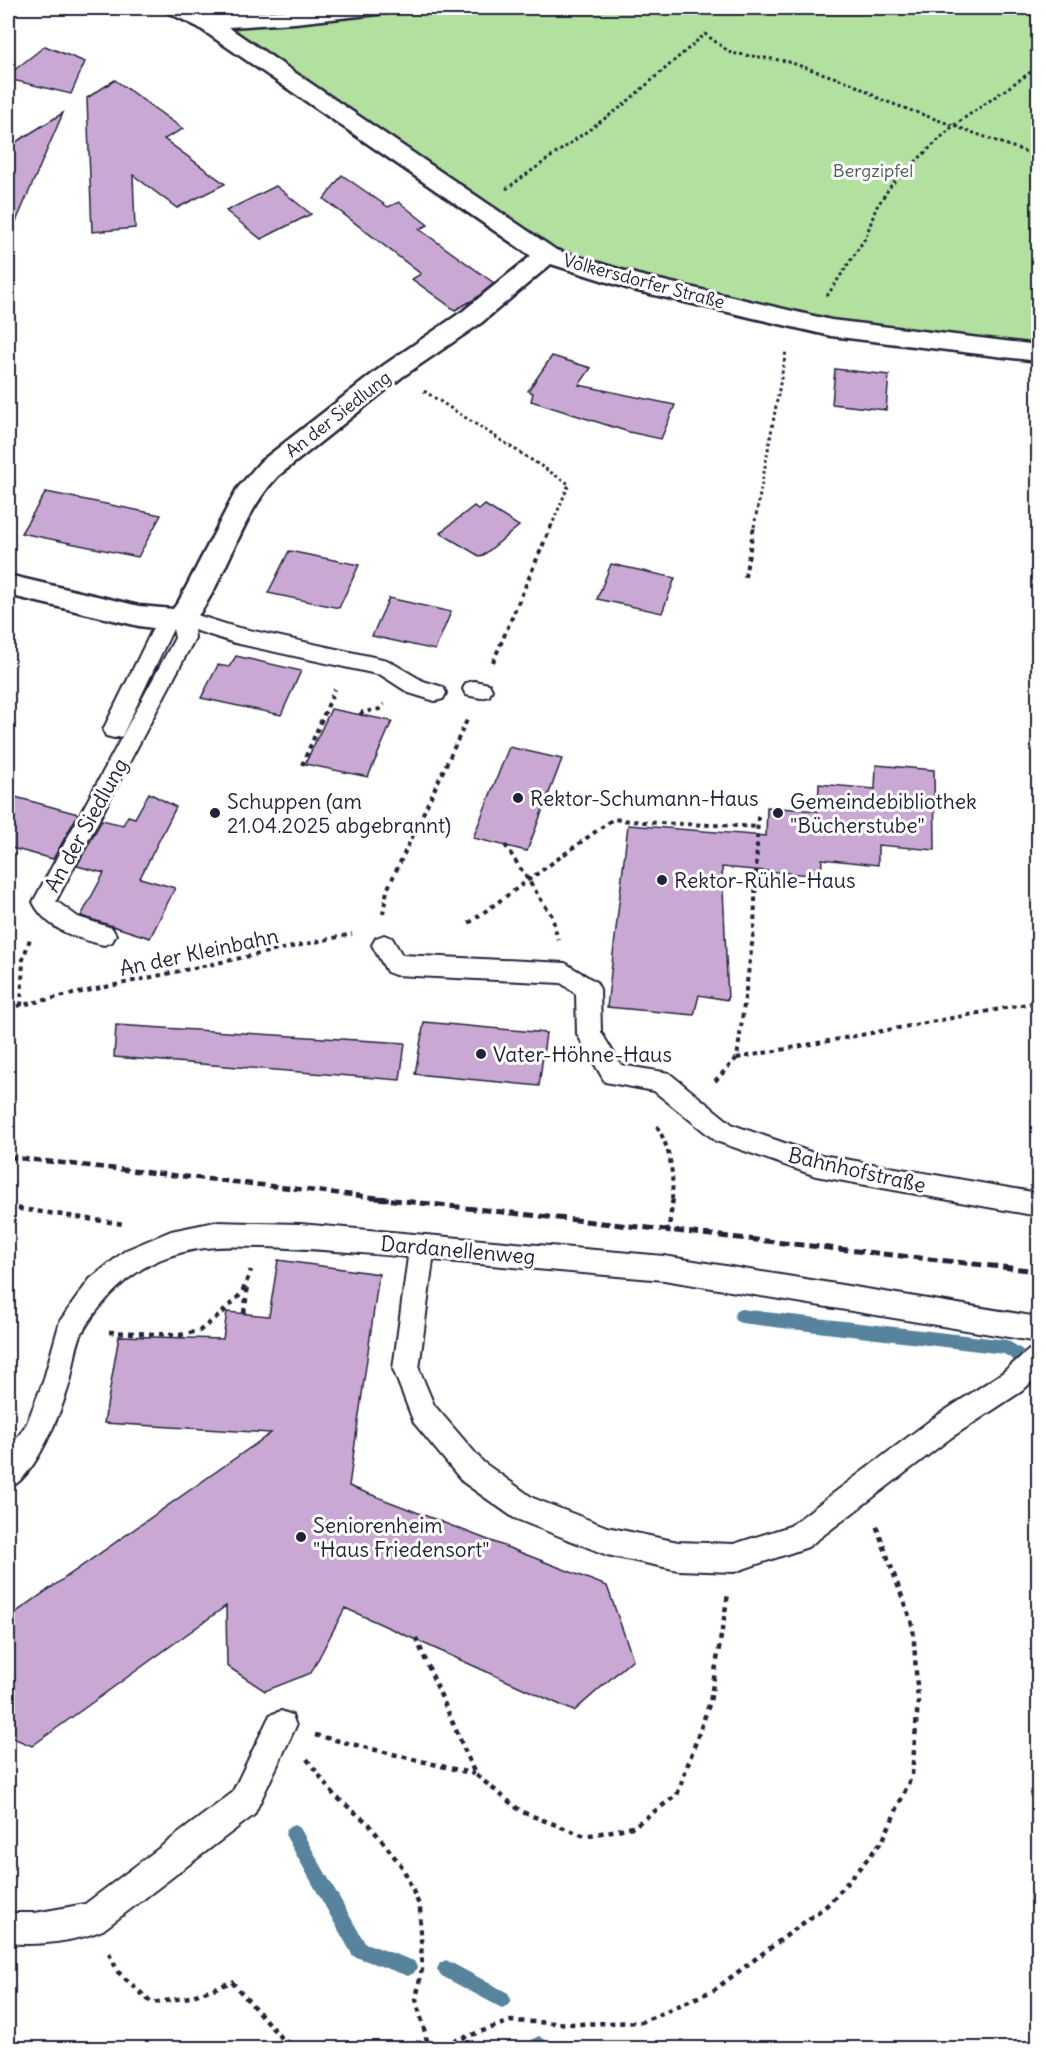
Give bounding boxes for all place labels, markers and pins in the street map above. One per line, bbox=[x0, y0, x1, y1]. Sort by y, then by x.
place label: Rektor-Schumann-Haus bbox=[530, 785, 758, 812]
place label: Schuppen (am 21.04.2025 abgebrannt) bbox=[227, 788, 451, 839]
place label: Gemeindebibliothek "Bücherstube" bbox=[790, 788, 977, 839]
marker: Rektor-Schumann-Haus bbox=[511, 791, 525, 805]
marker: Schuppen (am 21.04.2025 abgebrannt) bbox=[208, 806, 222, 820]
marker: Gemeindebibliothek "Bücherstube" bbox=[771, 806, 785, 820]
place label: Rektor-Rühle-Haus bbox=[674, 867, 856, 894]
marker: Rektor-Rühle-Haus bbox=[655, 873, 669, 887]
place label: Vater-Höhne-Haus bbox=[493, 1041, 672, 1068]
marker: Vater-Höhne-Haus bbox=[474, 1047, 488, 1061]
place label: Seniorenheim "Haus Friedensort" bbox=[313, 1512, 489, 1563]
marker: Seniorenheim "Haus Friedensort" bbox=[294, 1530, 308, 1544]

